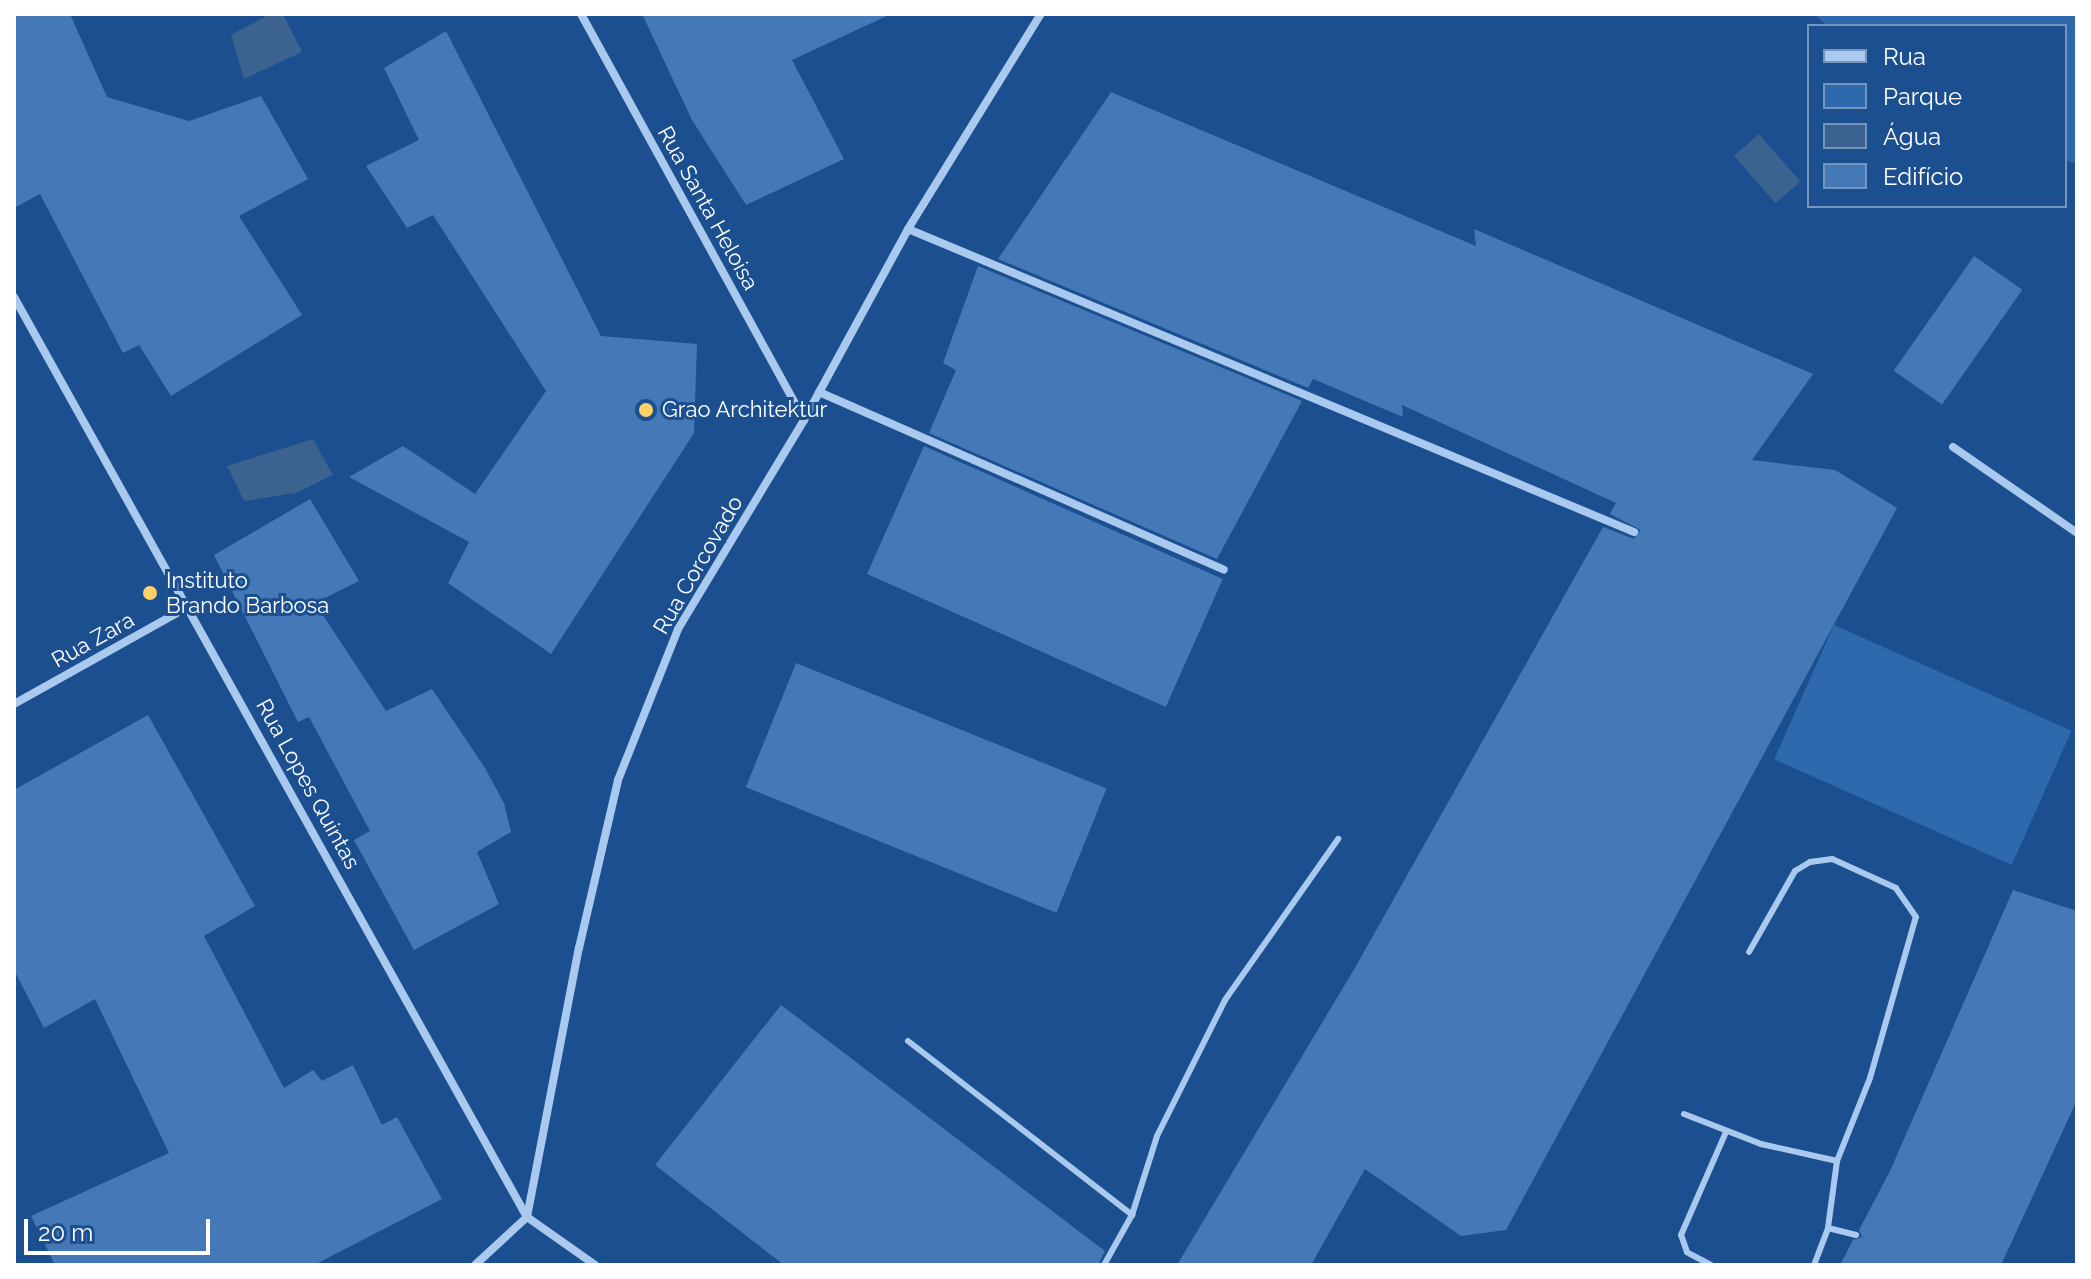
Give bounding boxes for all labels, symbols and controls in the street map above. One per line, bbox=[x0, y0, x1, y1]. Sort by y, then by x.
legend bbox=[1807, 24, 2067, 208]
text: Rua bbox=[1883, 42, 1926, 71]
text: Parque bbox=[1883, 82, 1962, 111]
street label: Rua Santa Heloisa bbox=[652, 121, 764, 295]
text: Água bbox=[1883, 122, 1941, 151]
text: Edifício bbox=[1883, 162, 1963, 191]
place label: Grao Architektur bbox=[662, 397, 828, 423]
marker: Grao Architektur bbox=[637, 401, 655, 419]
street label: Rua Corcovado bbox=[648, 491, 748, 639]
place label: Instituto Brando Barbosa bbox=[166, 567, 329, 618]
marker: Instituto Brando Barbosa bbox=[141, 584, 159, 602]
street label: Rua Zara bbox=[47, 607, 139, 673]
street label: Rua Lopes Quintas bbox=[250, 694, 366, 874]
scale bar bbox=[28, 1203, 214, 1253]
text: 20 m bbox=[38, 1218, 93, 1247]

